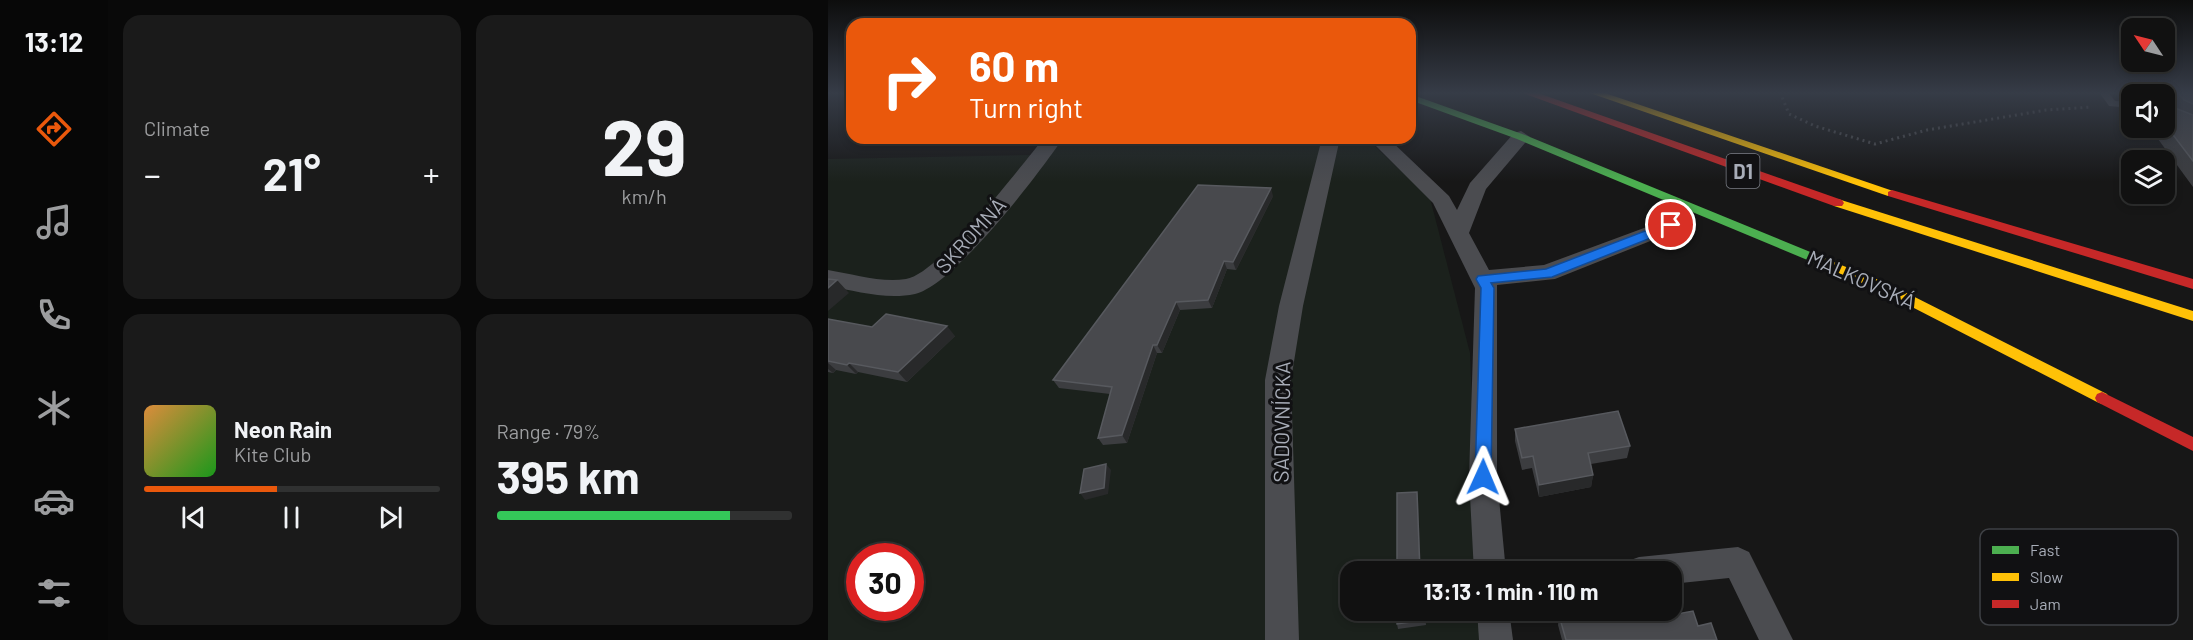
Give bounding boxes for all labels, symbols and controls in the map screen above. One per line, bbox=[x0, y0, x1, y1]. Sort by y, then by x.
north arrow bbox=[2121, 18, 2175, 72]
map controls bbox=[2121, 18, 2175, 204]
text: 13:12 bbox=[25, 25, 83, 57]
text: 60 m bbox=[969, 40, 1059, 90]
icon: right bbox=[870, 42, 948, 120]
button: sound bbox=[2121, 84, 2175, 138]
text: Turn right bbox=[969, 91, 1083, 123]
text: 29 bbox=[602, 98, 687, 192]
icon: directions bbox=[33, 108, 75, 150]
text: Climate bbox=[144, 116, 210, 140]
text: 21° bbox=[263, 146, 321, 200]
button: layers bbox=[2121, 150, 2175, 204]
text: − bbox=[144, 154, 161, 194]
text: + bbox=[423, 154, 440, 194]
road number: D1 bbox=[1726, 154, 1760, 188]
text: km/h bbox=[622, 184, 667, 208]
street label: SKROMNÁ bbox=[930, 192, 1011, 278]
pin bbox=[1645, 199, 1696, 250]
icon: music bbox=[33, 201, 75, 243]
icon: arrive bbox=[1654, 208, 1687, 241]
street label: MALKOVSKÁ bbox=[1804, 244, 1920, 314]
icon: phone bbox=[33, 294, 75, 336]
street label: SADOVNÍCKA bbox=[1267, 361, 1295, 483]
icon: climate bbox=[33, 387, 75, 429]
text: Neon Rain bbox=[234, 416, 332, 442]
text: Range · 79% bbox=[497, 419, 600, 443]
text: Kite Club bbox=[234, 442, 311, 466]
position arrow bbox=[1451, 445, 1515, 509]
text: 395 km bbox=[497, 449, 640, 503]
icon: car bbox=[33, 480, 75, 522]
icon: previous bbox=[177, 501, 210, 534]
icon: pause bbox=[275, 501, 308, 534]
icon: next bbox=[374, 501, 407, 534]
legend bbox=[1980, 529, 2178, 625]
text: Fast bbox=[2030, 540, 2060, 559]
speed limit sign: 30 bbox=[846, 543, 924, 621]
text: Slow bbox=[2030, 567, 2063, 586]
icon: filters bbox=[33, 572, 75, 614]
text: 13:13 · 1 min · 110 m bbox=[1424, 578, 1598, 604]
text: Jam bbox=[2030, 594, 2061, 613]

